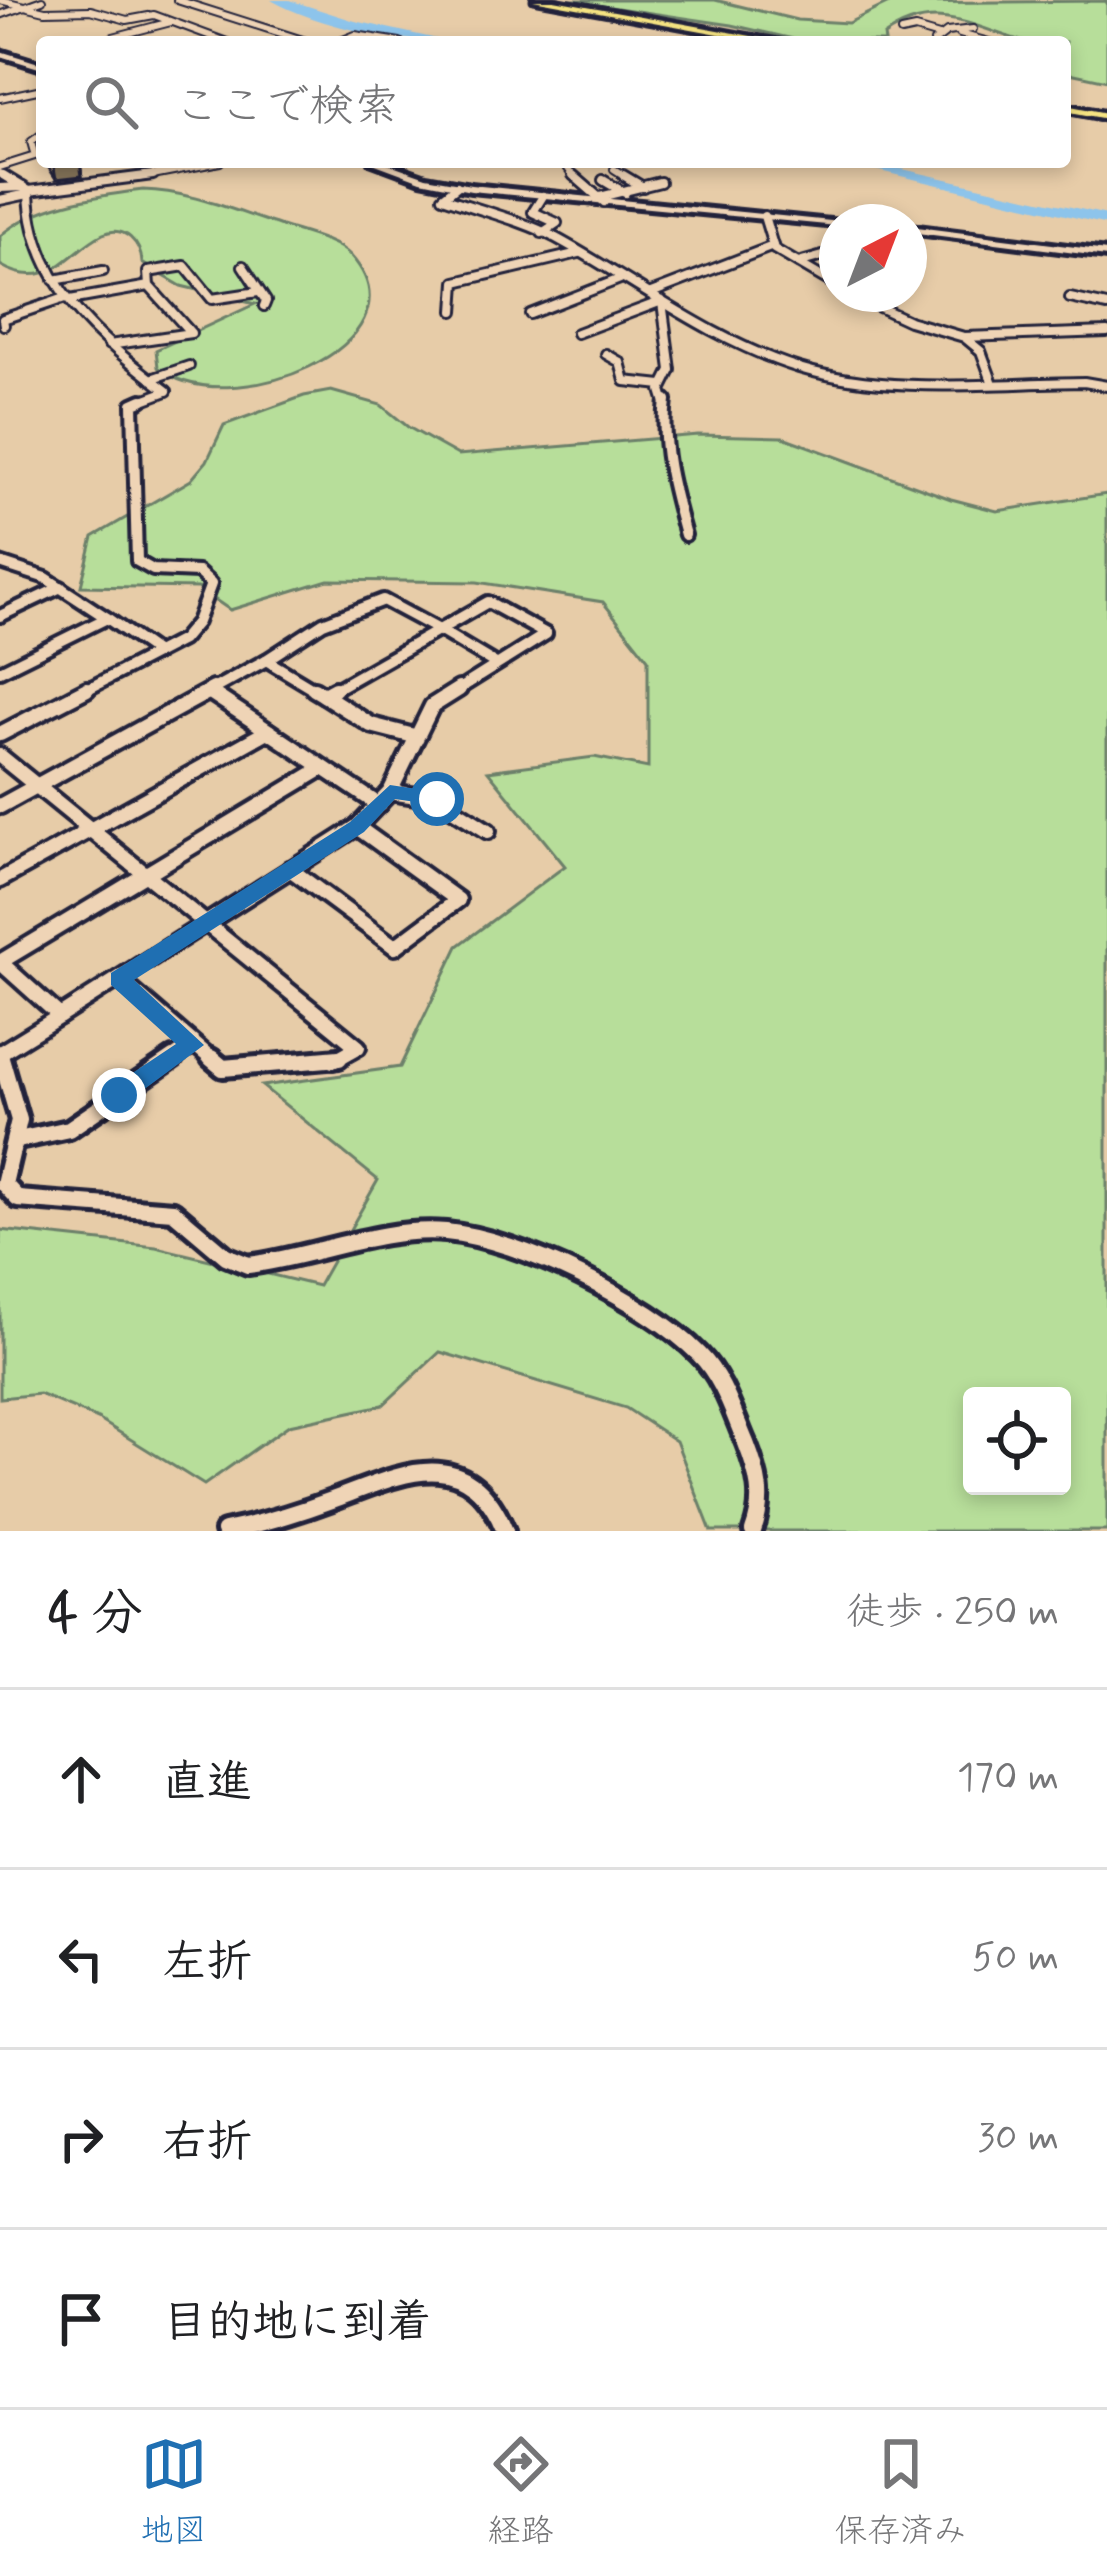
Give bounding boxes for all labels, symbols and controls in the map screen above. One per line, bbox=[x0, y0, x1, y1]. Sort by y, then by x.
search box bbox=[36, 36, 1071, 168]
icon: search bbox=[78, 69, 144, 135]
text: ここで検索 bbox=[174, 78, 399, 137]
north arrow bbox=[819, 204, 927, 312]
route start bbox=[410, 772, 464, 826]
route end bbox=[92, 1068, 146, 1122]
map controls bbox=[963, 1387, 1071, 1495]
button: locate bbox=[963, 1387, 1071, 1495]
text: 4 分 bbox=[48, 1582, 142, 1648]
text: 徒歩 · 250 m bbox=[846, 1588, 1059, 1639]
icon: ahead bbox=[48, 1746, 114, 1812]
text: 170 m bbox=[957, 1753, 1059, 1804]
text: 直進 bbox=[162, 1754, 252, 1813]
icon: left bbox=[48, 1926, 114, 1992]
text: 50 m bbox=[972, 1933, 1059, 1984]
text: 左折 bbox=[162, 1934, 252, 1993]
icon: right bbox=[48, 2106, 114, 2172]
text: 30 m bbox=[977, 2113, 1059, 2164]
text: 右折 bbox=[162, 2114, 252, 2173]
icon: arrive bbox=[48, 2286, 114, 2352]
text: 目的地に到着 bbox=[162, 2294, 432, 2353]
tab: 地図 bbox=[141, 2431, 207, 2554]
tab: 経路 bbox=[488, 2431, 554, 2554]
tab: 保存済み bbox=[835, 2431, 967, 2554]

